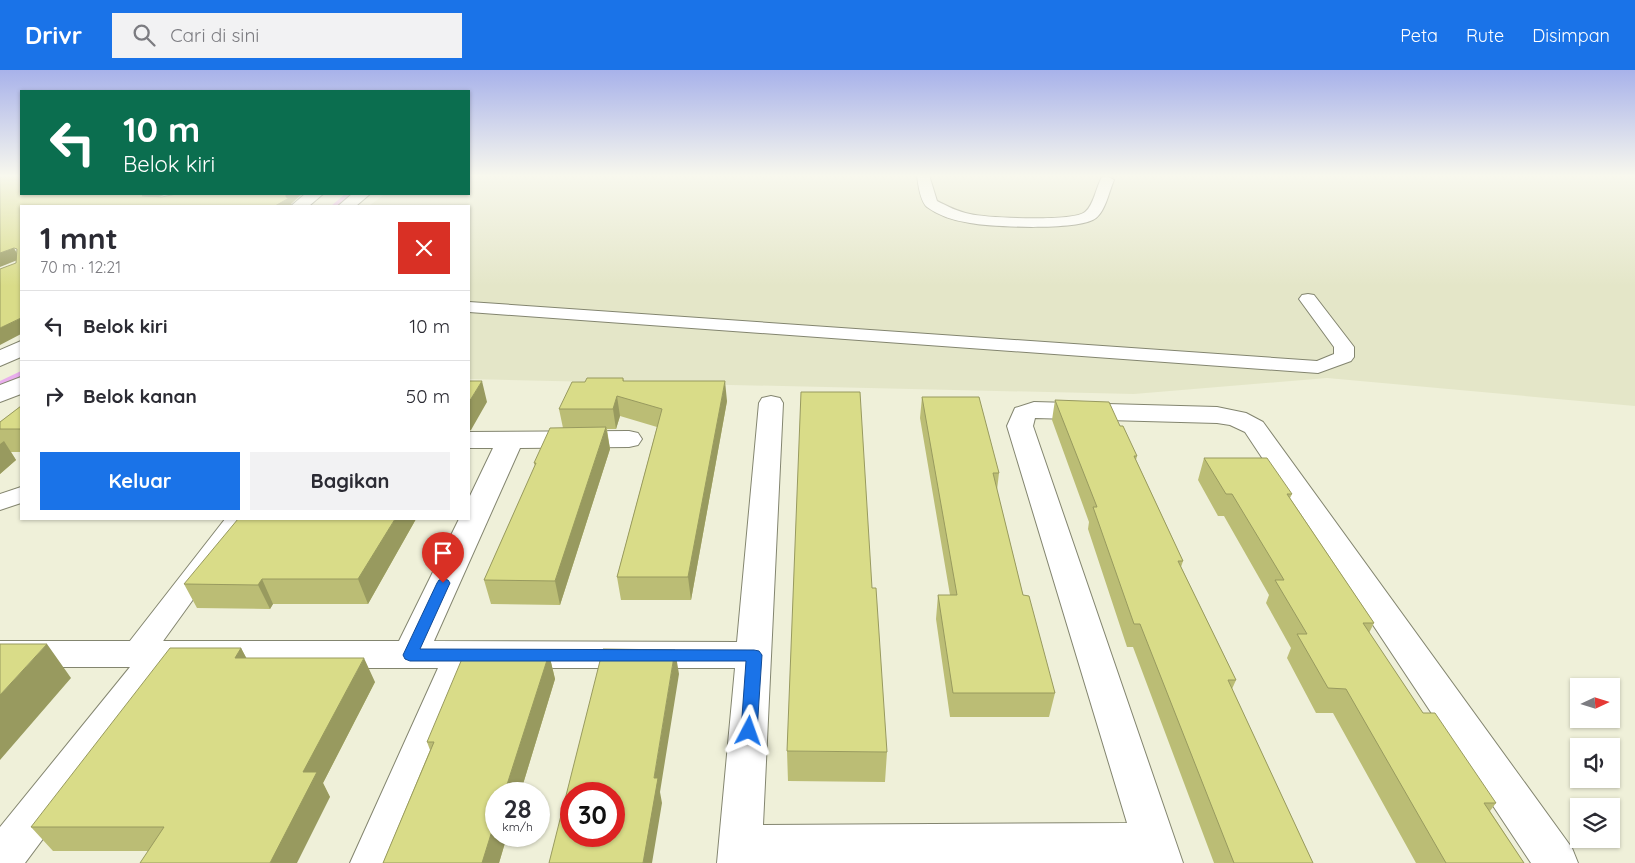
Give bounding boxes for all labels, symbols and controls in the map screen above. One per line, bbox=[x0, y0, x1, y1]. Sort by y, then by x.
search box bbox=[112, 13, 462, 58]
text: Drivr bbox=[25, 20, 82, 50]
icon: search bbox=[130, 21, 158, 49]
text: Cari di sini bbox=[170, 23, 259, 47]
text: Peta bbox=[1400, 24, 1438, 47]
text: Rute bbox=[1466, 24, 1504, 47]
text: Disimpan bbox=[1532, 24, 1610, 47]
text: 10 m bbox=[123, 107, 200, 151]
icon: left bbox=[40, 110, 105, 175]
text: Belok kiri bbox=[123, 150, 215, 178]
text: 1 mnt bbox=[40, 219, 118, 257]
button: close bbox=[398, 222, 450, 274]
text: 70 m · 12:21 bbox=[40, 257, 121, 277]
icon: left bbox=[40, 312, 68, 340]
text: Belok kiri bbox=[83, 314, 168, 338]
text: 10 m bbox=[409, 314, 450, 338]
icon: right bbox=[40, 382, 68, 410]
text: Belok kanan bbox=[83, 384, 197, 408]
text: 50 m bbox=[406, 384, 450, 408]
button: Keluar bbox=[40, 452, 240, 510]
button: Bagikan bbox=[250, 452, 450, 510]
pin bbox=[422, 532, 464, 583]
icon: arrive bbox=[429, 539, 457, 567]
north arrow bbox=[1570, 678, 1620, 728]
map controls bbox=[1570, 678, 1620, 848]
position arrow bbox=[722, 704, 774, 756]
button: sound bbox=[1570, 738, 1620, 788]
speed limit sign: 30 bbox=[560, 782, 625, 847]
text: 28 bbox=[504, 793, 531, 824]
button: layers bbox=[1570, 798, 1620, 848]
text: km/h bbox=[502, 819, 533, 834]

